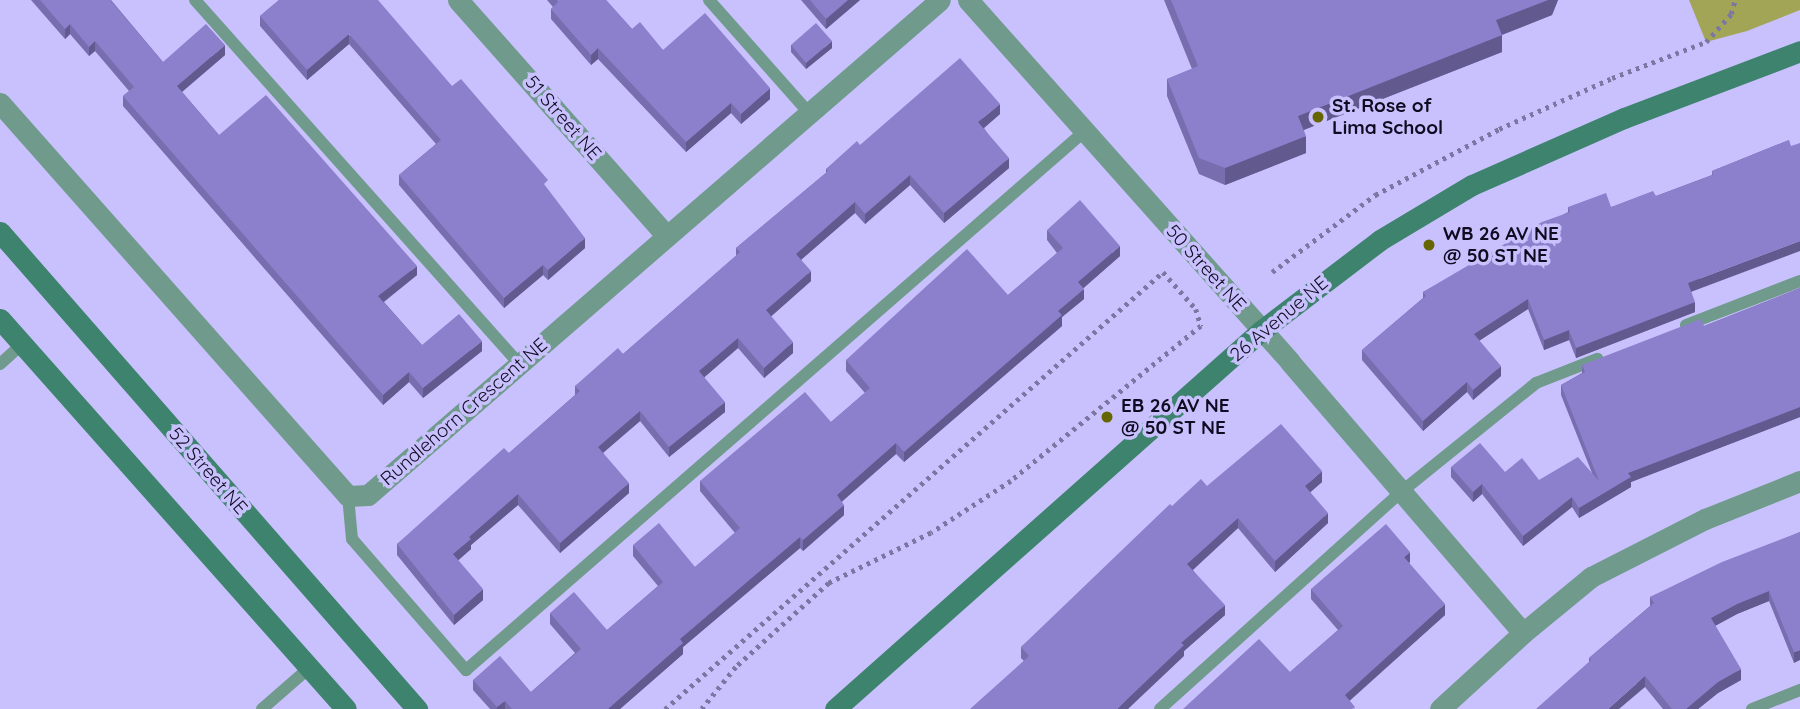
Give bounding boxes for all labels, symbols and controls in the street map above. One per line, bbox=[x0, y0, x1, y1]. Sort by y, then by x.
street label: 51 Street NE bbox=[520, 71, 606, 165]
place label: St. Rose of Lima School bbox=[1332, 95, 1443, 139]
marker: St. Rose of Lima School bbox=[1310, 109, 1326, 125]
street label: 50 Street NE bbox=[1161, 220, 1251, 316]
place label: WB 26 AV NE @ 50 ST NE bbox=[1443, 223, 1559, 267]
marker: WB 26 AV NE @ 50 ST NE bbox=[1421, 237, 1437, 253]
street label: 26 Avenue NE bbox=[1225, 271, 1333, 367]
street label: Rundlehorn Crescent NE bbox=[376, 333, 552, 491]
place label: EB 26 AV NE @ 50 ST NE bbox=[1121, 395, 1230, 439]
marker: EB 26 AV NE @ 50 ST NE bbox=[1099, 409, 1115, 425]
street label: 52 Street NE bbox=[164, 423, 252, 519]

